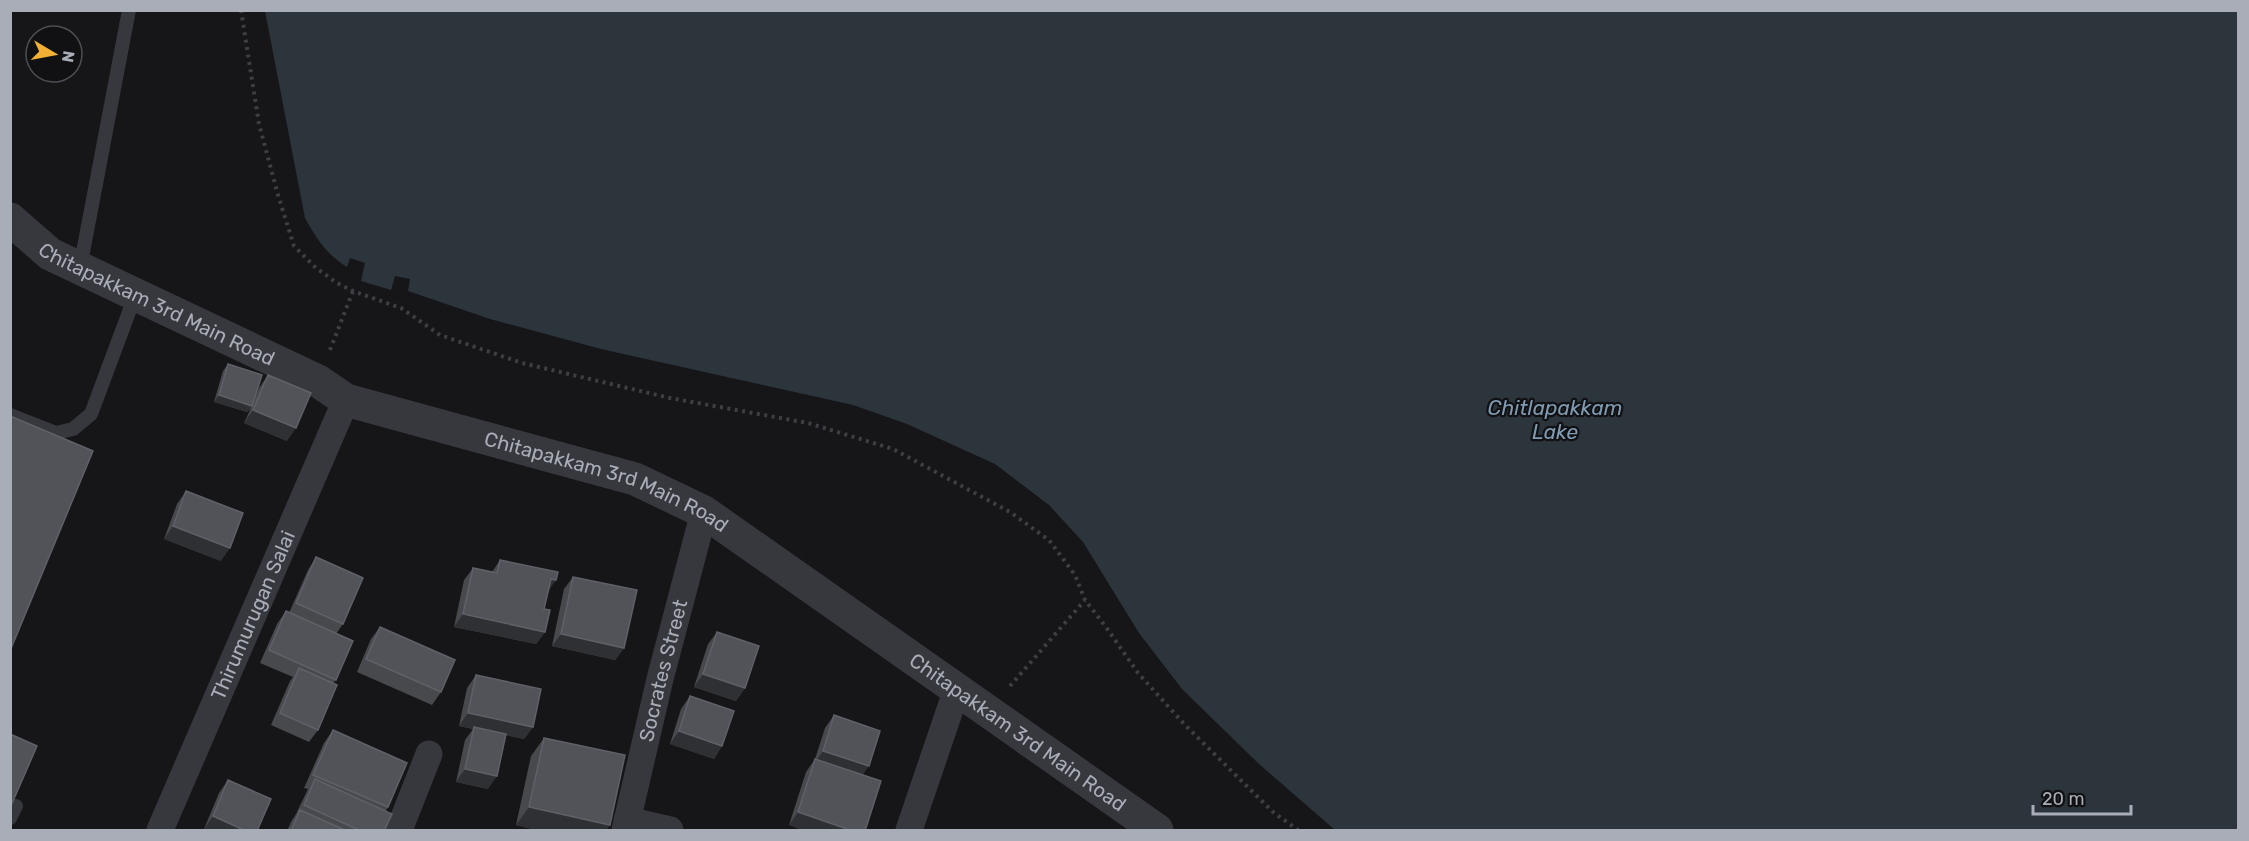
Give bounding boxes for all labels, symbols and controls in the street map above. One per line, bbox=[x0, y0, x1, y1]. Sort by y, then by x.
north arrow bbox=[24, 24, 84, 84]
text: N bbox=[58, 49, 79, 64]
street label: Chitapakkam 3rd Main Road bbox=[33, 237, 279, 371]
water label: Chitlapakkam Lake bbox=[1488, 395, 1622, 444]
street label: Chitapakkam 3rd Main Road bbox=[482, 426, 733, 537]
street label: Thirumurugan Salai bbox=[206, 527, 300, 703]
street label: Socrates Street bbox=[634, 597, 692, 744]
street label: Chitapakkam 3rd Main Road bbox=[905, 648, 1131, 816]
scale bar bbox=[2033, 778, 2130, 816]
text: 20 m bbox=[2042, 788, 2084, 810]

